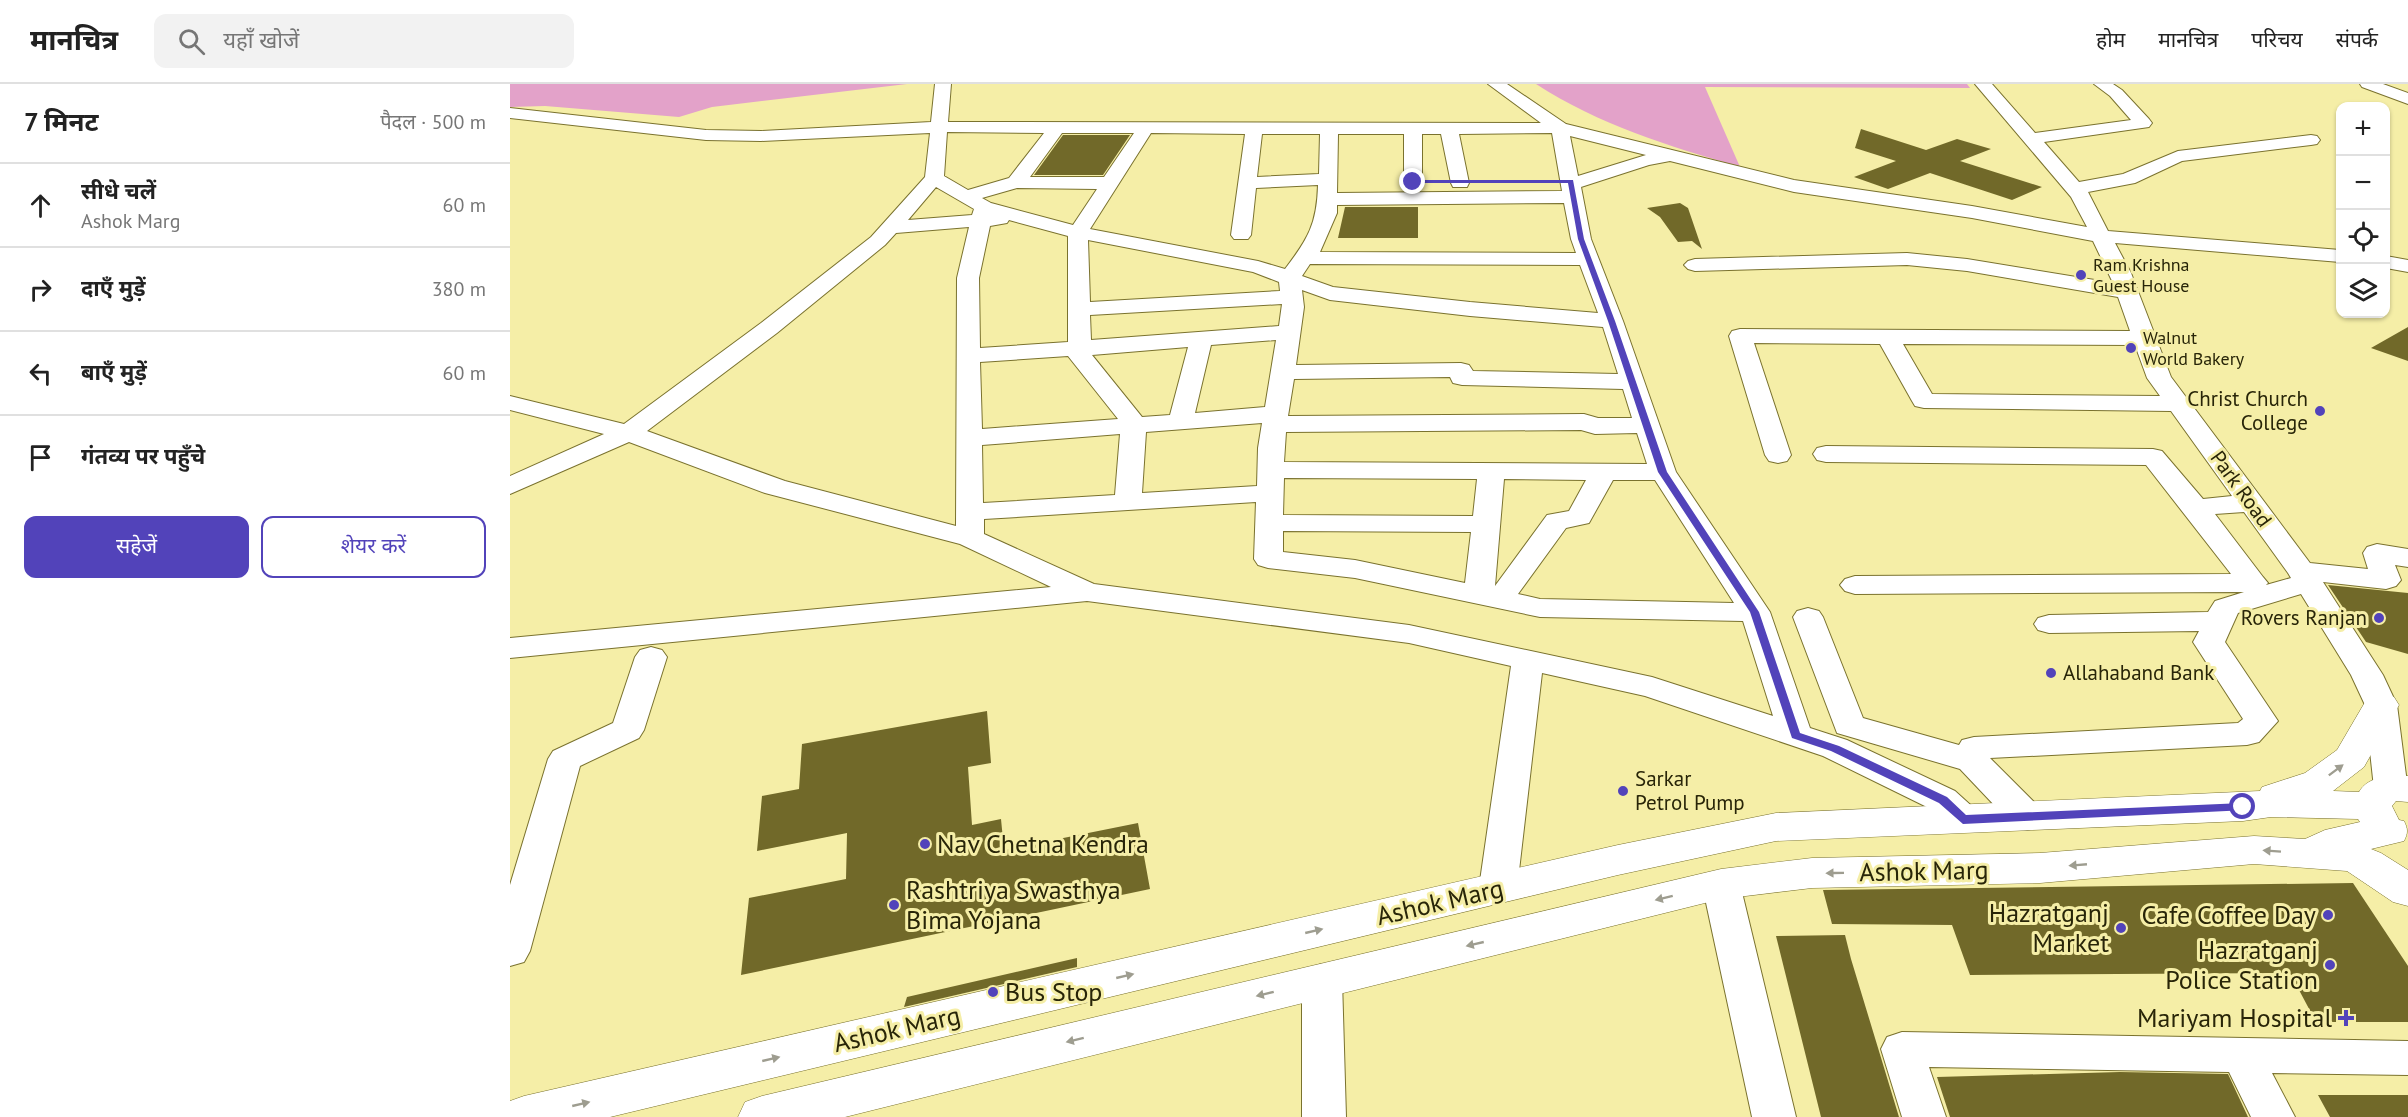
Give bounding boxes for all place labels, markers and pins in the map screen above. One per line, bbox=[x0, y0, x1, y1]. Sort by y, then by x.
place label: Ram Krishna Guest House bbox=[2093, 253, 2190, 297]
marker: Ram Krishna Guest House bbox=[2074, 268, 2088, 282]
place label: Walnut World Bakery bbox=[2143, 326, 2245, 370]
marker: Walnut World Bakery bbox=[2124, 341, 2138, 355]
place label: Christ Church College bbox=[2187, 385, 2308, 436]
marker: Christ Church College bbox=[2313, 404, 2327, 418]
place label: Rovers Ranjan bbox=[2241, 604, 2367, 631]
marker: Rovers Ranjan bbox=[2372, 611, 2386, 625]
place label: Allahaband Bank bbox=[2063, 659, 2214, 686]
marker: Allahaband Bank bbox=[2044, 666, 2058, 680]
place label: Sarkar Petrol Pump bbox=[1635, 765, 1745, 816]
marker: Sarkar Petrol Pump bbox=[1616, 784, 1630, 798]
place label: Nav Chetna Kendra bbox=[937, 827, 1149, 860]
marker: Nav Chetna Kendra bbox=[918, 837, 932, 851]
place label: Rashtriya Swasthya Bima Yojana bbox=[906, 873, 1121, 936]
place label: Hazratganj Market bbox=[1989, 896, 2109, 959]
marker: Rashtriya Swasthya Bima Yojana bbox=[887, 898, 901, 912]
place label: Cafe Coffee Day bbox=[2142, 898, 2316, 931]
marker: Cafe Coffee Day bbox=[2321, 908, 2335, 922]
marker: Hazratganj Market bbox=[2114, 921, 2128, 935]
place label: Hazratganj Police Station bbox=[2165, 933, 2318, 996]
marker: Hazratganj Police Station bbox=[2323, 958, 2337, 972]
place label: Bus Stop bbox=[1005, 975, 1102, 1008]
marker: Bus Stop bbox=[986, 985, 1000, 999]
place label: Mariyam Hospital bbox=[2137, 1001, 2332, 1034]
marker: Mariyam Hospital bbox=[2337, 1009, 2355, 1027]

